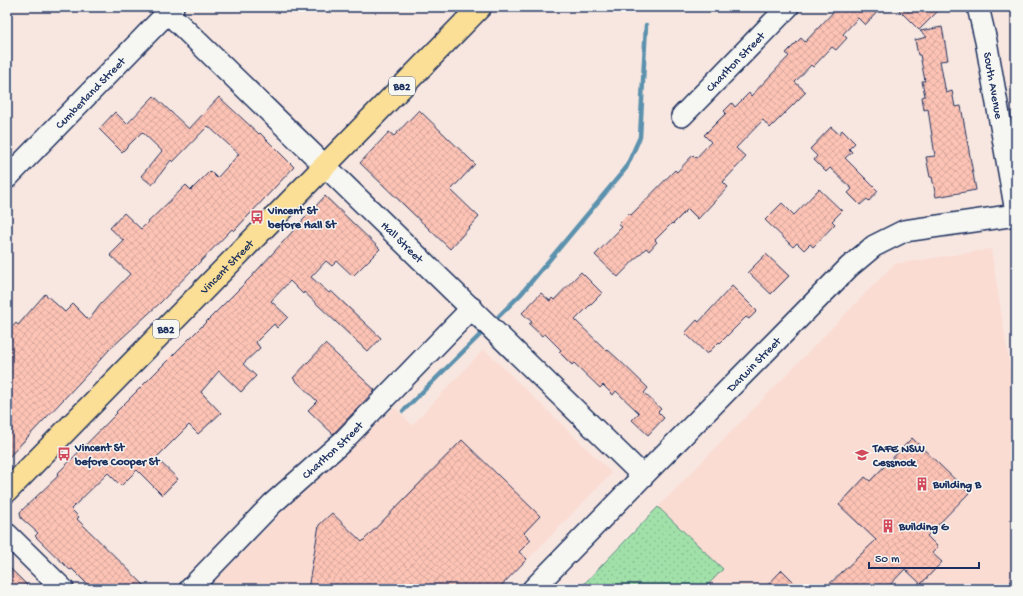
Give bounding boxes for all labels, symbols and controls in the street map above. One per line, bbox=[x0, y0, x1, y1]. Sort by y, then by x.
street label: Charlton Street bbox=[704, 29, 769, 96]
street label: South Avenue bbox=[979, 51, 1005, 121]
street label: Cumberland Street bbox=[53, 54, 130, 133]
road number: B82 bbox=[389, 77, 415, 95]
place label: Vincent St before Hall St bbox=[267, 205, 337, 233]
bus stop icon: Vincent St before Hall St bbox=[249, 209, 265, 225]
street label: Hall Street bbox=[377, 219, 426, 268]
street label: Vincent Street bbox=[197, 237, 258, 299]
road number: B82 bbox=[153, 320, 179, 338]
street label: Darwin Street bbox=[724, 334, 786, 396]
street label: Charlton Street bbox=[300, 419, 368, 483]
place label: Vincent St before Cooper St bbox=[74, 442, 160, 470]
place label: TAFE NSW Cessnock bbox=[872, 443, 926, 471]
bus stop icon: Vincent St before Cooper St bbox=[56, 446, 72, 462]
school or university icon: TAFE NSW Cessnock bbox=[854, 447, 870, 463]
building icon: Building B bbox=[914, 476, 930, 492]
place label: Building B bbox=[932, 479, 982, 493]
building icon: Building G bbox=[880, 518, 896, 534]
place label: Building G bbox=[898, 521, 950, 535]
scale bar bbox=[869, 544, 979, 570]
text: 50 m bbox=[875, 553, 900, 567]

